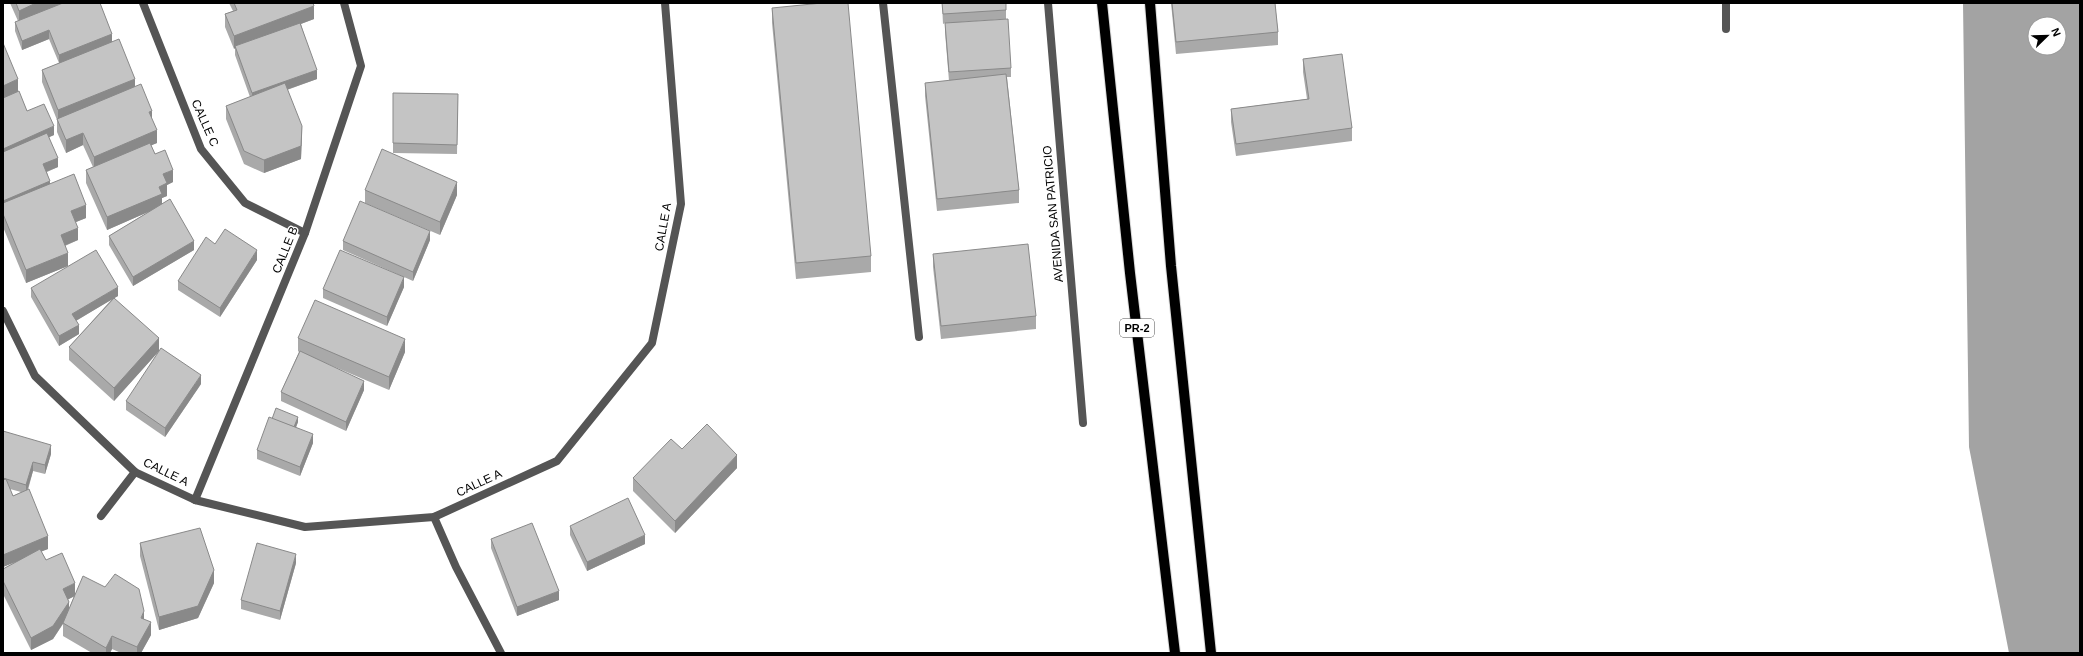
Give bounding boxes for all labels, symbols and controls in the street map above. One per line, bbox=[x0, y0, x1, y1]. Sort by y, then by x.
north arrow bbox=[2027, 16, 2067, 56]
text: N bbox=[2049, 26, 2063, 38]
street label: CALLE C bbox=[188, 97, 222, 149]
street label: AVENIDA SAN PATRICIO bbox=[1040, 145, 1066, 283]
street label: CALLE A bbox=[652, 202, 674, 252]
street label: CALLE B bbox=[269, 224, 301, 276]
road number: PR-2 bbox=[1120, 319, 1154, 337]
street label: CALLE A bbox=[141, 455, 191, 489]
street label: CALLE A bbox=[454, 466, 504, 500]

